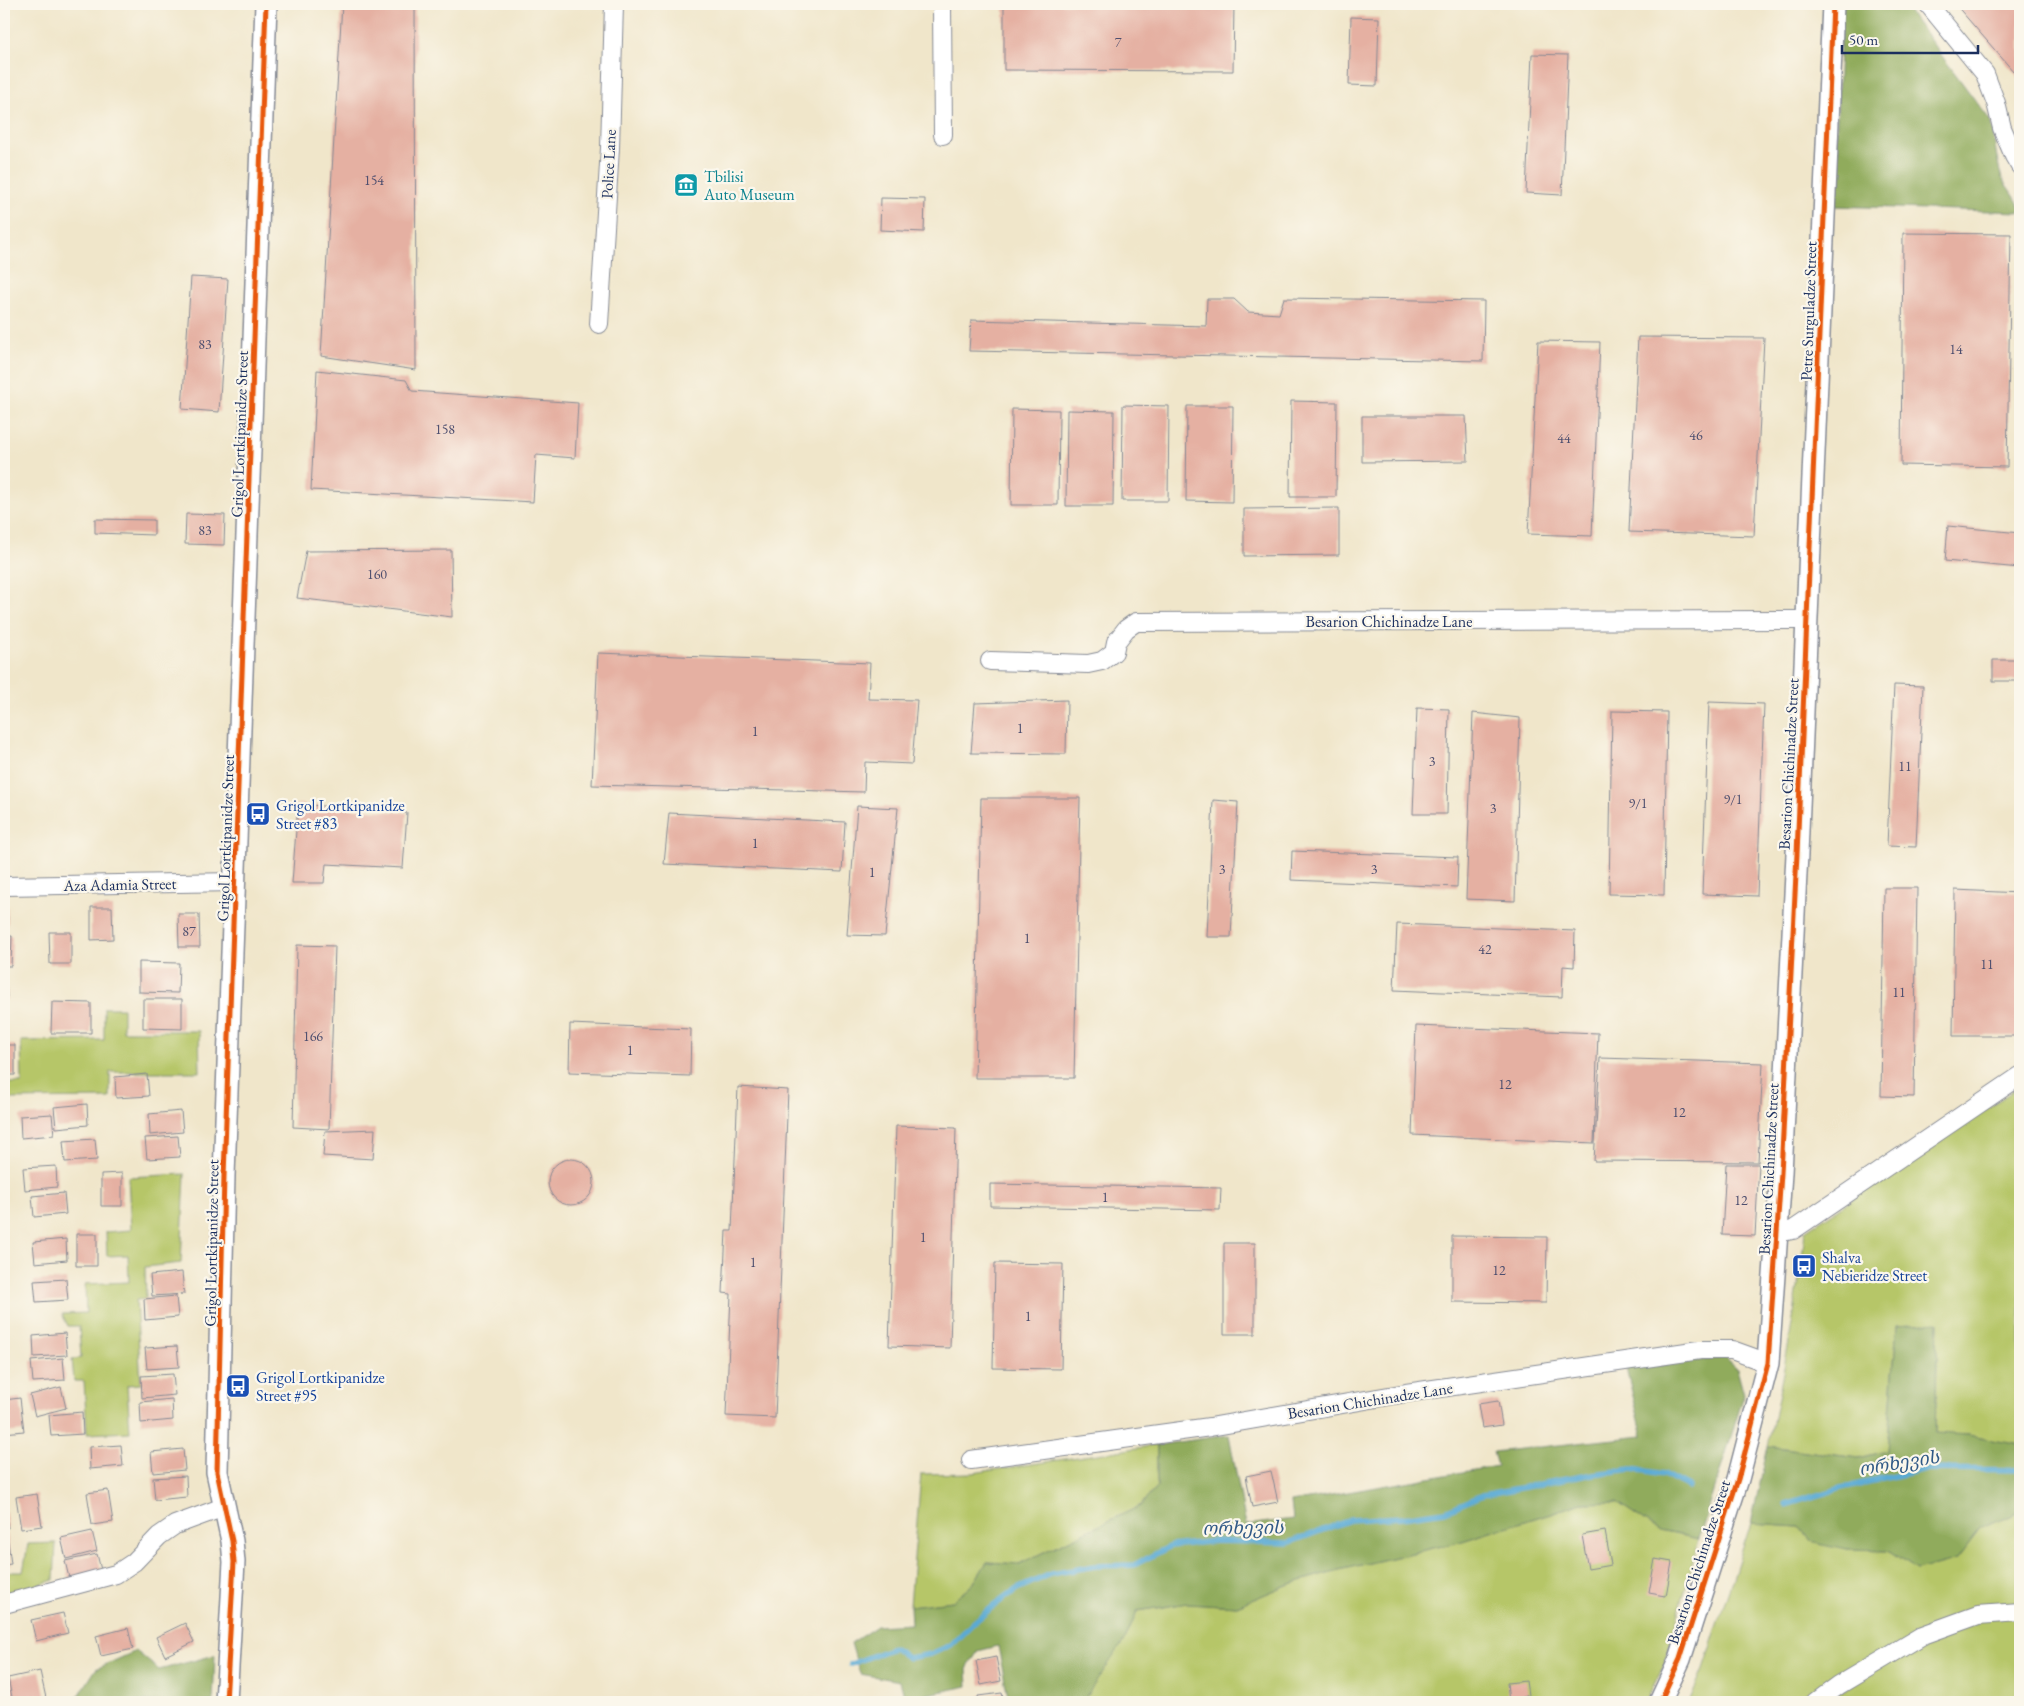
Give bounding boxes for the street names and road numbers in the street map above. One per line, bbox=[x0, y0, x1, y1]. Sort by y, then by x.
street label: Police Lane bbox=[596, 129, 621, 199]
street label: Petre Surguladze Street bbox=[1796, 241, 1821, 381]
street label: Grigol Lortkipanidze Street bbox=[226, 350, 253, 518]
street label: Besarion Chichinadze Lane bbox=[1305, 611, 1473, 632]
street label: Besarion Chichinadze Street bbox=[1774, 678, 1803, 850]
street label: Grigol Lortkipanidze Street bbox=[212, 754, 239, 922]
street label: Aza Adamia Street bbox=[62, 873, 177, 896]
street label: Besarion Chichinadze Street bbox=[1754, 1083, 1783, 1255]
street label: Grigol Lortkipanidze Street bbox=[200, 1159, 223, 1327]
street label: Besarion Chichinadze Lane bbox=[1286, 1377, 1454, 1424]
street label: Besarion Chichinadze Street bbox=[1662, 1477, 1735, 1647]

